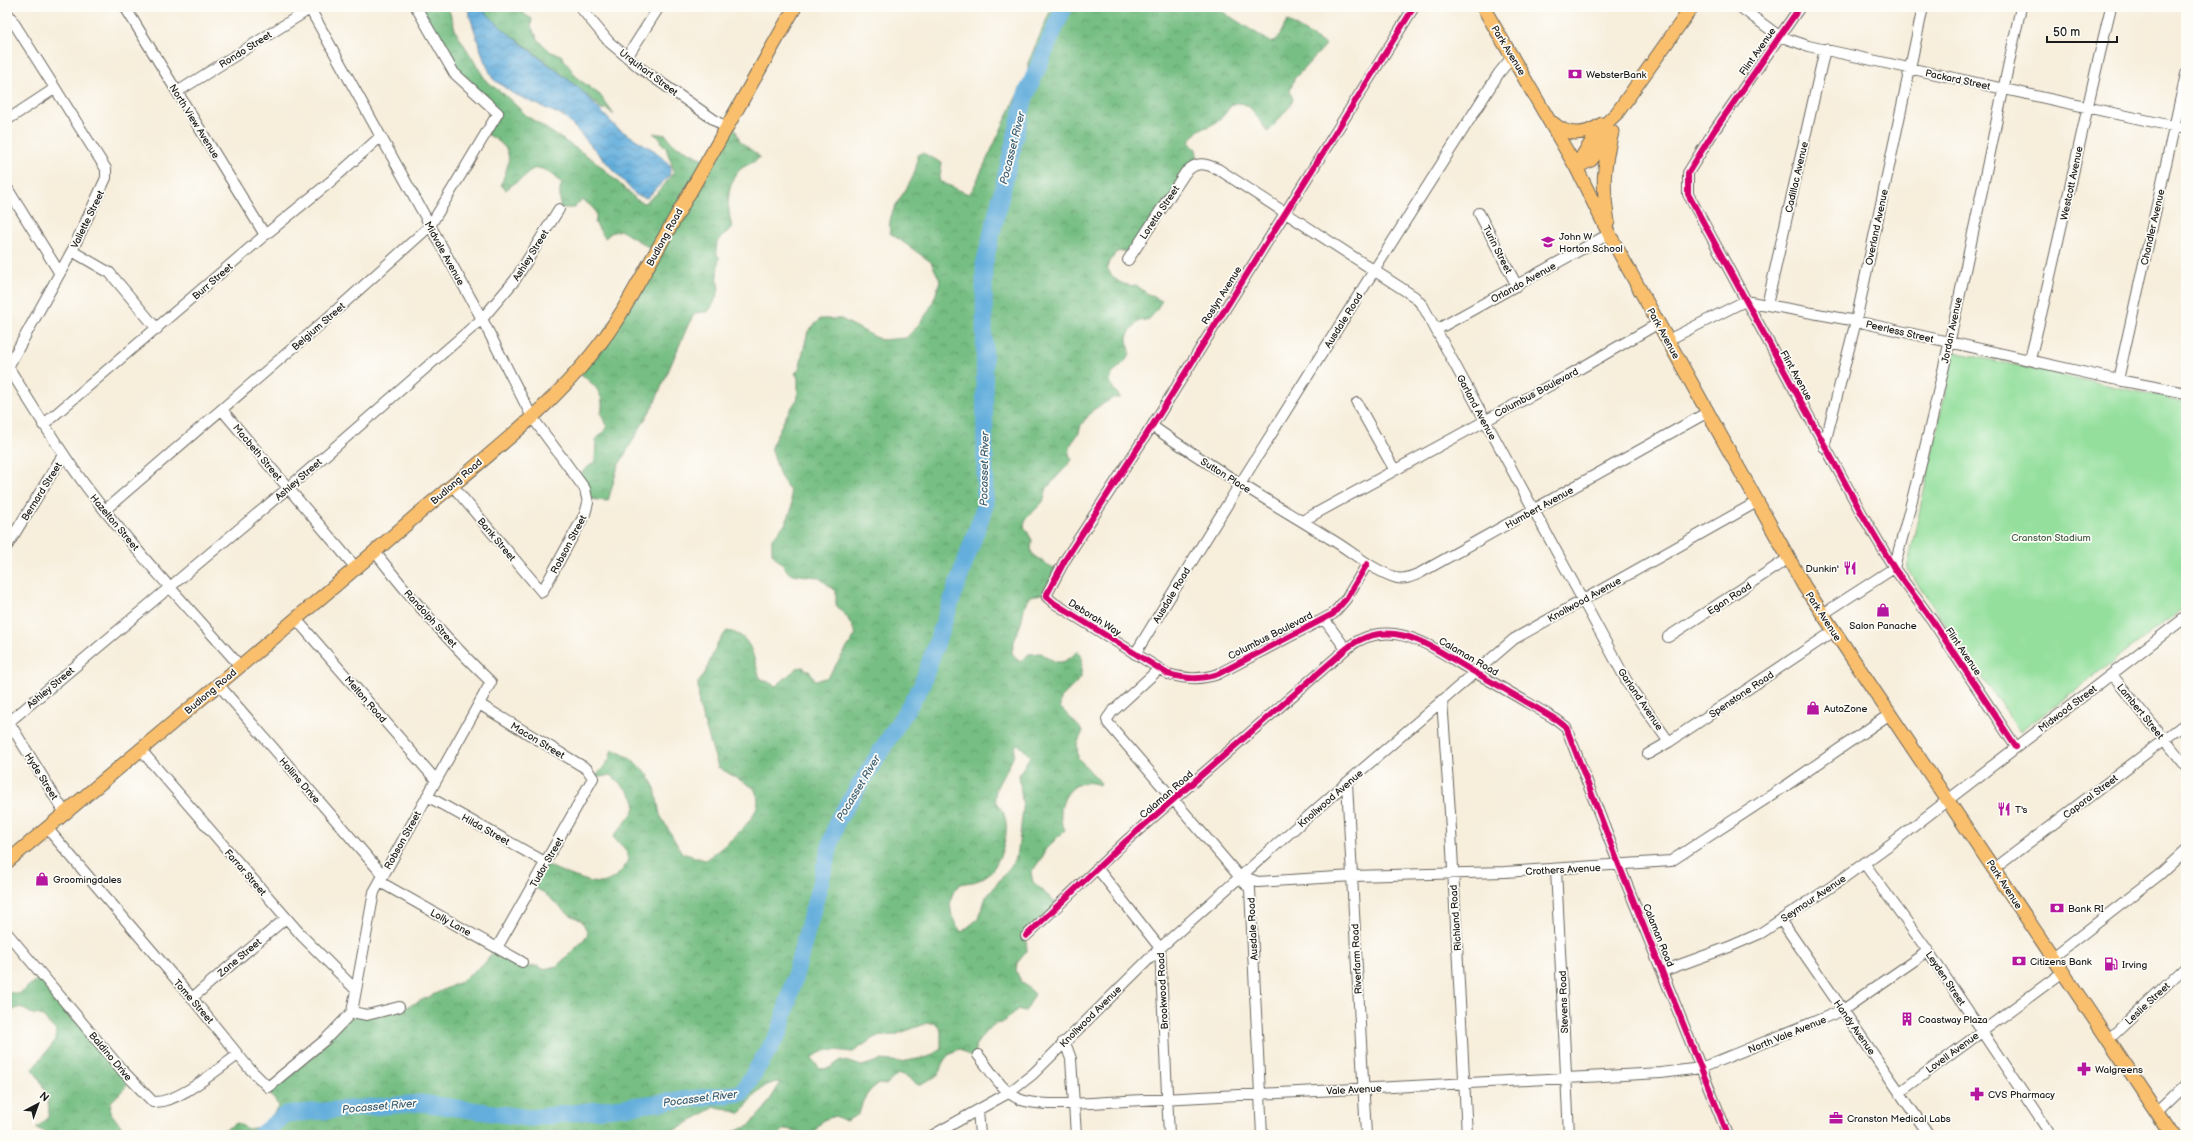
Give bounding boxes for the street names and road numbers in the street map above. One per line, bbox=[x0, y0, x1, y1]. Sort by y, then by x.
street label: Park Avenue bbox=[1488, 23, 1528, 78]
street label: Flint Avenue bbox=[1737, 25, 1779, 78]
street label: Rondo Street bbox=[217, 29, 274, 71]
street label: Urquhart Street bbox=[617, 47, 680, 99]
street label: Packard Street bbox=[1924, 67, 1992, 93]
street label: North View Avenue bbox=[166, 82, 222, 161]
street label: Cadillac Avenue bbox=[1783, 141, 1811, 214]
street label: Westcott Avenue bbox=[2058, 145, 2086, 221]
street label: Loretta Street bbox=[1138, 184, 1182, 242]
street label: Vallette Street bbox=[69, 188, 107, 250]
street label: Overland Avenue bbox=[1863, 188, 1891, 266]
street label: Chandler Avenue bbox=[2138, 188, 2168, 266]
street label: Budlong Road bbox=[644, 206, 686, 269]
street label: Midvale Avenue bbox=[422, 219, 467, 288]
street label: Turin Street bbox=[1480, 223, 1514, 276]
street label: Ashley Street bbox=[510, 228, 551, 283]
street label: Orlando Avenue bbox=[1489, 260, 1558, 306]
street label: Burr Street bbox=[190, 261, 235, 303]
street label: Roslyn Avenue bbox=[1199, 264, 1245, 327]
street label: Ausdale Road bbox=[1322, 290, 1366, 350]
street label: Jordan Avenue bbox=[1939, 296, 1965, 364]
street label: Belgium Street bbox=[289, 300, 348, 353]
street label: Park Avenue bbox=[1644, 306, 1682, 361]
street label: Peerless Street bbox=[1865, 318, 1935, 346]
street label: Flint Avenue bbox=[1777, 348, 1815, 403]
street label: Columbus Boulevard bbox=[1492, 366, 1581, 420]
street label: Garland Avenue bbox=[1454, 373, 1498, 442]
street label: Macbeth Street bbox=[230, 422, 284, 483]
street label: Ashley Street bbox=[273, 456, 324, 503]
street label: Budlong Road bbox=[428, 456, 485, 507]
street label: Sutton Place bbox=[1198, 456, 1253, 496]
street label: Bernard Street bbox=[19, 460, 65, 523]
street label: Humbert Avenue bbox=[1503, 484, 1576, 532]
street label: Hazelton Street bbox=[87, 492, 141, 553]
street label: Robson Street bbox=[548, 513, 589, 576]
street label: Bank Street bbox=[475, 515, 518, 564]
street label: Ausdale Road bbox=[1151, 565, 1193, 626]
street label: Knollwood Avenue bbox=[1546, 575, 1623, 625]
street label: Egan Road bbox=[1705, 580, 1754, 618]
street label: Randolph Street bbox=[401, 587, 459, 650]
street label: Park Avenue bbox=[1803, 590, 1844, 643]
street label: Deborah Way bbox=[1066, 597, 1124, 639]
street label: Columbus Boulevard bbox=[1226, 609, 1315, 662]
street label: Flint Avenue bbox=[1943, 625, 1984, 678]
street label: Calaman Road bbox=[1436, 635, 1501, 679]
street label: Ashley Street bbox=[25, 665, 77, 711]
street label: Budlong Road bbox=[182, 666, 239, 717]
street label: Garland Avenue bbox=[1615, 666, 1665, 733]
street label: Spenstone Road bbox=[1707, 669, 1776, 721]
street label: Melton Road bbox=[342, 674, 389, 726]
street label: Lambert Street bbox=[2114, 682, 2166, 742]
street label: Midwood Street bbox=[2036, 683, 2099, 735]
street label: Macon Street bbox=[508, 720, 567, 762]
street label: Hyde Street bbox=[22, 751, 60, 802]
street label: Hollins Drive bbox=[276, 755, 322, 806]
street label: Knollwood Avenue bbox=[1296, 767, 1366, 830]
street label: Calaman Road bbox=[1137, 768, 1196, 821]
street label: Caporal Street bbox=[2061, 772, 2120, 821]
street label: Robson Street bbox=[382, 809, 424, 872]
street label: Hilda Street bbox=[459, 812, 512, 848]
street label: Tudor Street bbox=[528, 835, 566, 890]
street label: Farrar Street bbox=[222, 847, 269, 898]
street label: Park Avenue bbox=[1984, 858, 2025, 911]
street label: Crothers Avenue bbox=[1525, 862, 1601, 878]
street label: Seymour Avenue bbox=[1779, 873, 1848, 925]
street label: Richland Road bbox=[1448, 884, 1464, 951]
street label: Ausdale Road bbox=[1245, 897, 1261, 961]
street label: Calaman Road bbox=[1640, 902, 1676, 969]
street label: Lolly Lane bbox=[428, 907, 473, 939]
street label: Riverfarm Road bbox=[1349, 923, 1365, 994]
street label: Zane Street bbox=[215, 936, 264, 980]
street label: Leyden Street bbox=[1923, 949, 1968, 1008]
street label: Brookwood Road bbox=[1155, 952, 1171, 1030]
street label: Stevens Road bbox=[1557, 970, 1571, 1034]
street label: Tome Street bbox=[171, 977, 216, 1026]
street label: Leslie Street bbox=[2123, 980, 2173, 1027]
street label: Knollwood Avenue bbox=[1057, 983, 1124, 1050]
street label: Handy Avenue bbox=[1831, 998, 1878, 1057]
street label: North Vale Avenue bbox=[1746, 1014, 1828, 1056]
street label: Baldino Drive bbox=[86, 1030, 134, 1084]
street label: Lovell Avenue bbox=[1924, 1030, 1981, 1076]
street label: Vale Avenue bbox=[1326, 1083, 1382, 1097]

